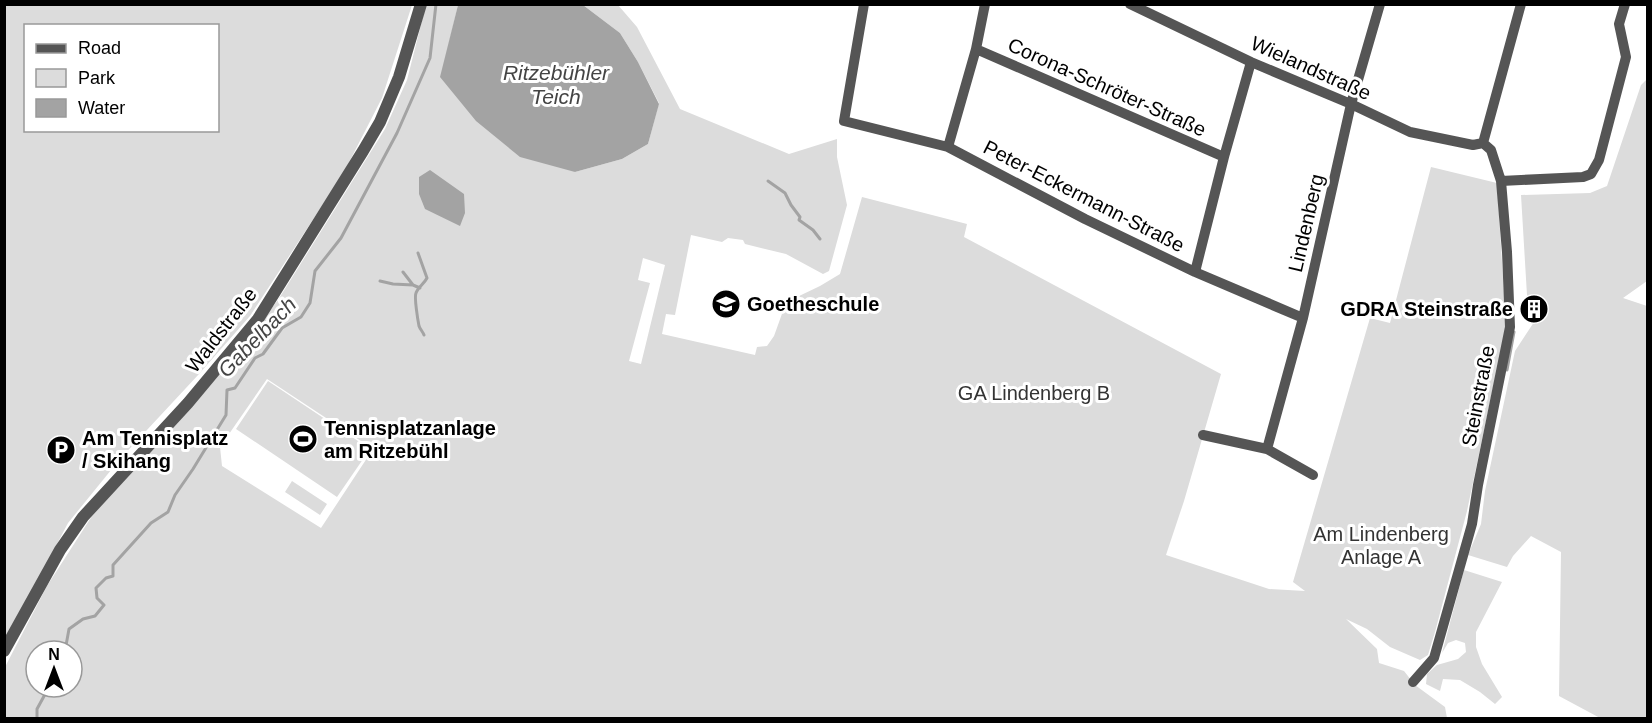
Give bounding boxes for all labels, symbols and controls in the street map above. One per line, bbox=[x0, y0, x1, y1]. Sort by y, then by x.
legend bbox=[24, 24, 219, 132]
street label: Wielandstraße bbox=[1248, 32, 1374, 104]
street label: Corona-Schröter-Straße bbox=[1005, 33, 1209, 141]
text: Road bbox=[78, 38, 121, 58]
water label: Ritzebühler Teich bbox=[503, 61, 610, 108]
text: Park bbox=[78, 68, 116, 88]
text: Water bbox=[78, 98, 125, 118]
street label: Peter-Eckermann-Straße bbox=[980, 136, 1188, 256]
street label: Lindenberg bbox=[1284, 172, 1328, 274]
street label: Waldstraße bbox=[181, 283, 261, 377]
school or university icon: Goetheschule bbox=[710, 288, 742, 320]
water label: Gabelbach bbox=[213, 292, 301, 382]
place label: Goetheschule bbox=[747, 293, 879, 315]
building icon: GDRA Steinstraße bbox=[1518, 293, 1550, 325]
place label: GDRA Steinstraße bbox=[1340, 298, 1513, 320]
street label: Steinstraße bbox=[1457, 344, 1499, 448]
park label: GA Lindenberg B bbox=[958, 382, 1110, 404]
place label: Tennisplatzanlage am Ritzebühl bbox=[324, 417, 496, 462]
sports icon: Tennisplatzanlage am Ritzebühl bbox=[287, 423, 319, 455]
place label: Am Tennisplatz / Skihang bbox=[82, 427, 228, 472]
parking icon: Am Tennisplatz / Skihang bbox=[45, 434, 77, 466]
park label: Am Lindenberg Anlage A bbox=[1313, 523, 1449, 568]
north arrow bbox=[24, 639, 84, 699]
text: N bbox=[48, 646, 60, 663]

